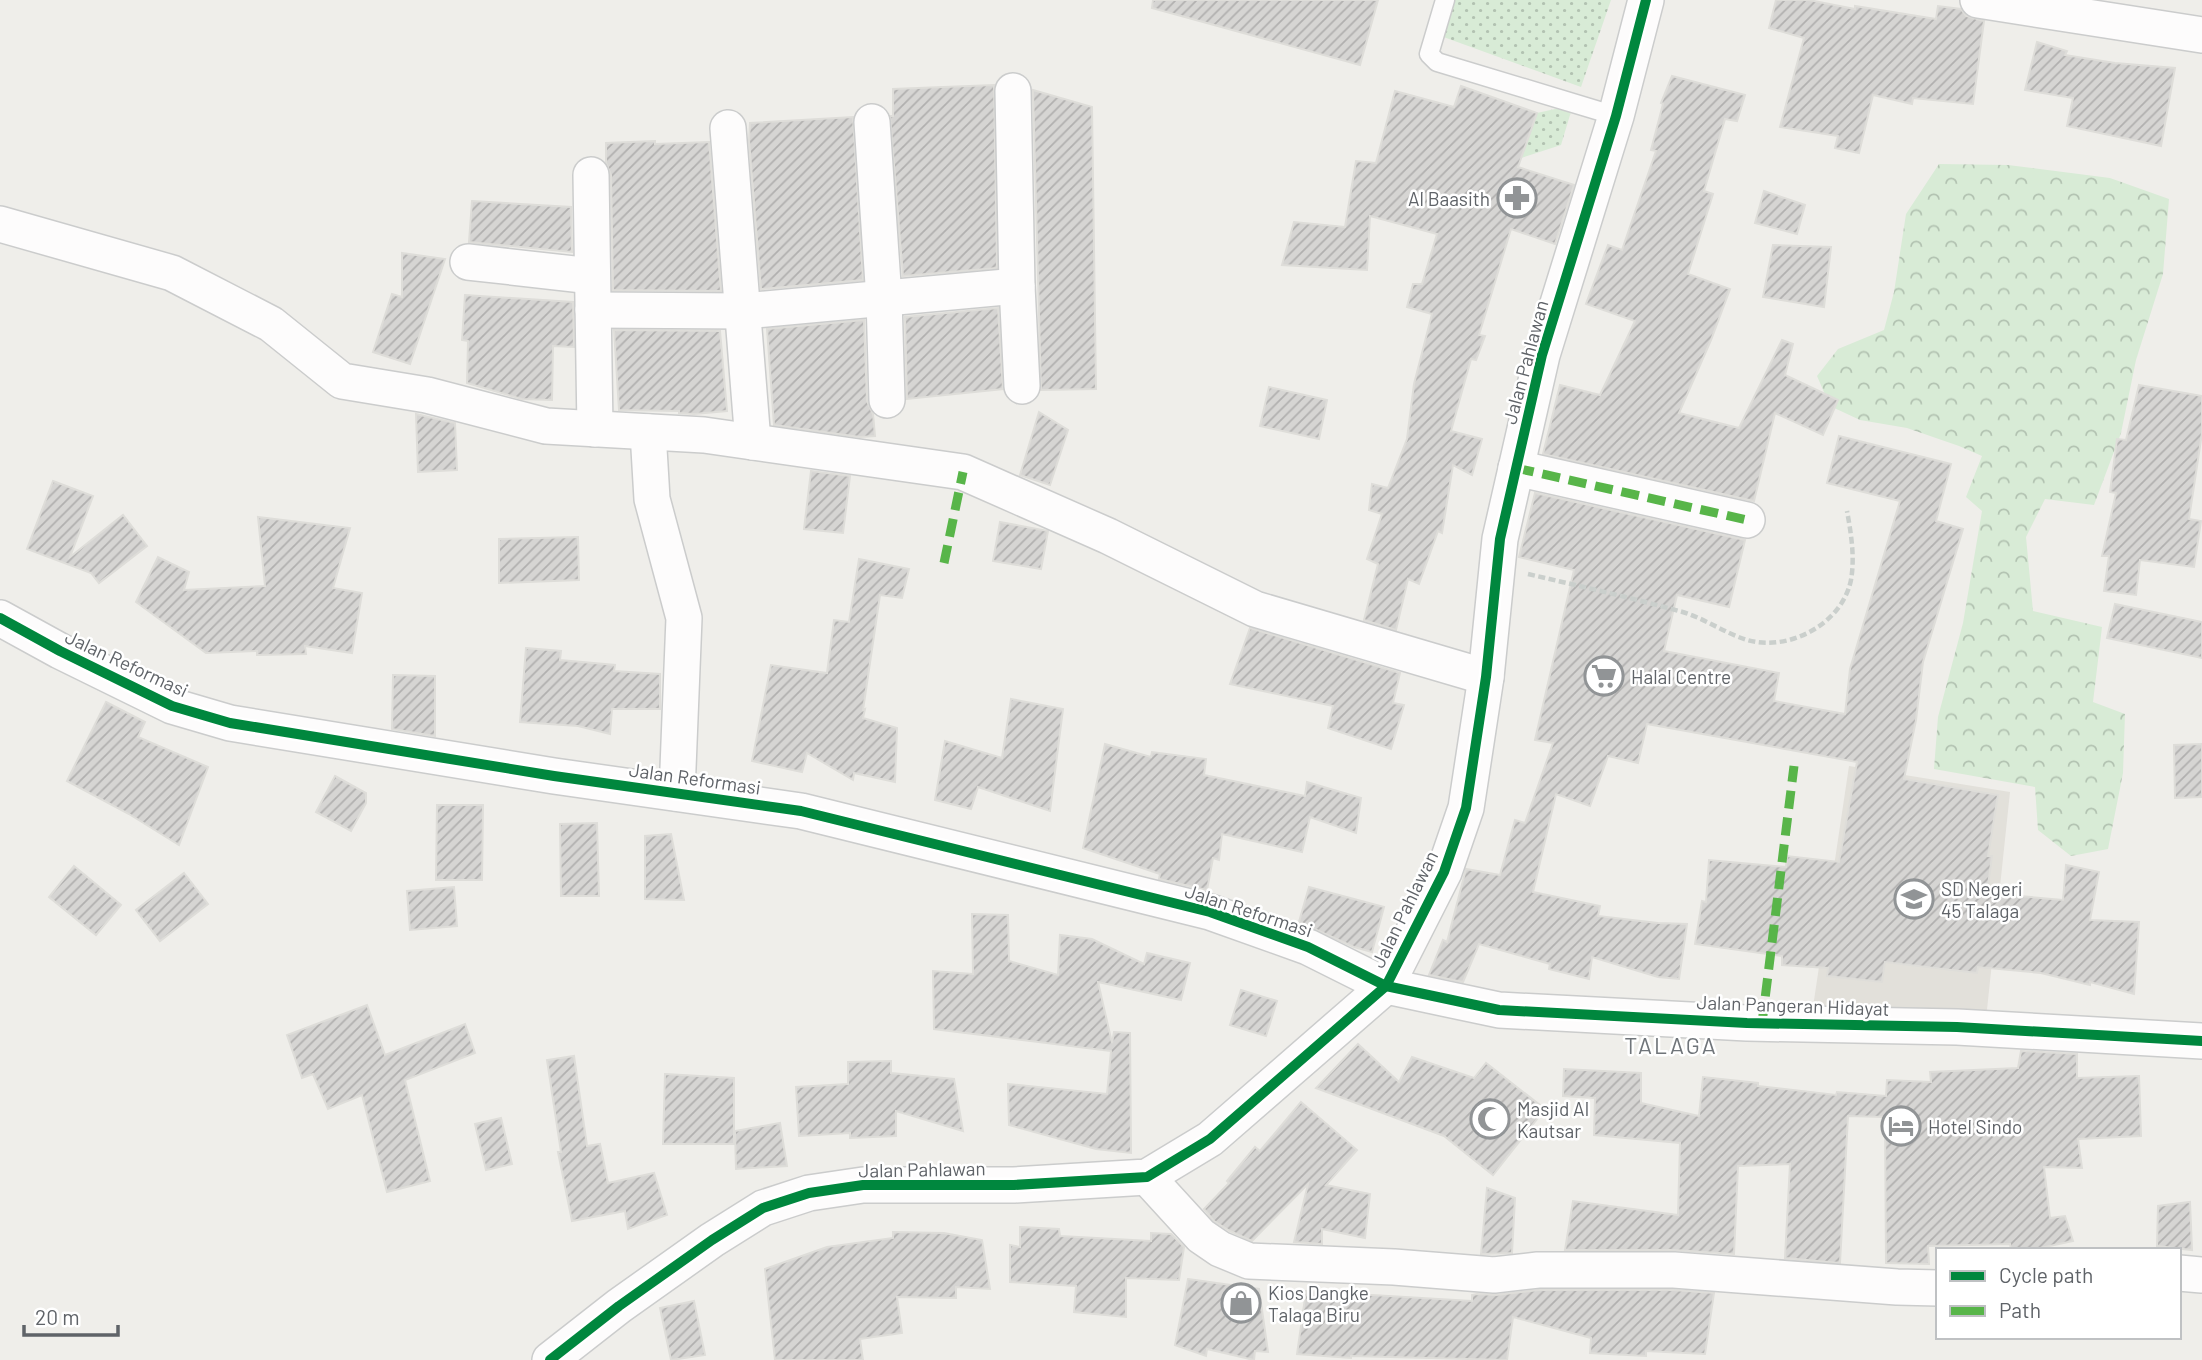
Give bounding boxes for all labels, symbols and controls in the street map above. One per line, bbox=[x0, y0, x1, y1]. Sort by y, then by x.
pharmacy icon: Al Baasith bbox=[1496, 177, 1538, 219]
place label: Al Baasith bbox=[1408, 187, 1490, 210]
street label: Jalan Pahlawan bbox=[1497, 298, 1553, 426]
street label: Jalan Reformasi bbox=[62, 624, 192, 702]
supermarket icon: Halal Centre bbox=[1583, 655, 1625, 697]
place label: Halal Centre bbox=[1631, 665, 1731, 688]
street label: Jalan Reformasi bbox=[628, 757, 762, 799]
street label: Jalan Pahlawan bbox=[1366, 847, 1442, 971]
place label: SD Negeri 45 Talaga bbox=[1941, 877, 2023, 922]
school or university icon: SD Negeri 45 Talaga bbox=[1893, 878, 1935, 920]
street label: Jalan Reformasi bbox=[1182, 879, 1316, 941]
street label: Jalan Pangeran Hidayat bbox=[1696, 990, 1890, 1020]
district label: TALAGA bbox=[1624, 1031, 1718, 1059]
place label: Masjid Al Kautsar bbox=[1517, 1097, 1589, 1142]
mosque icon: Masjid Al Kautsar bbox=[1469, 1098, 1511, 1140]
hotel icon: Hotel Sindo bbox=[1880, 1105, 1922, 1147]
place label: Hotel Sindo bbox=[1928, 1115, 2022, 1138]
street label: Jalan Pahlawan bbox=[858, 1156, 986, 1182]
legend bbox=[1936, 1248, 2181, 1339]
text: Cycle path bbox=[1999, 1262, 2093, 1287]
place label: Kios Dangke Talaga Biru bbox=[1268, 1281, 1369, 1326]
shop icon: Kios Dangke Talaga Biru bbox=[1220, 1282, 1262, 1324]
scale bar bbox=[24, 1294, 119, 1338]
text: Path bbox=[1999, 1297, 2041, 1322]
text: 20 m bbox=[35, 1304, 80, 1329]

